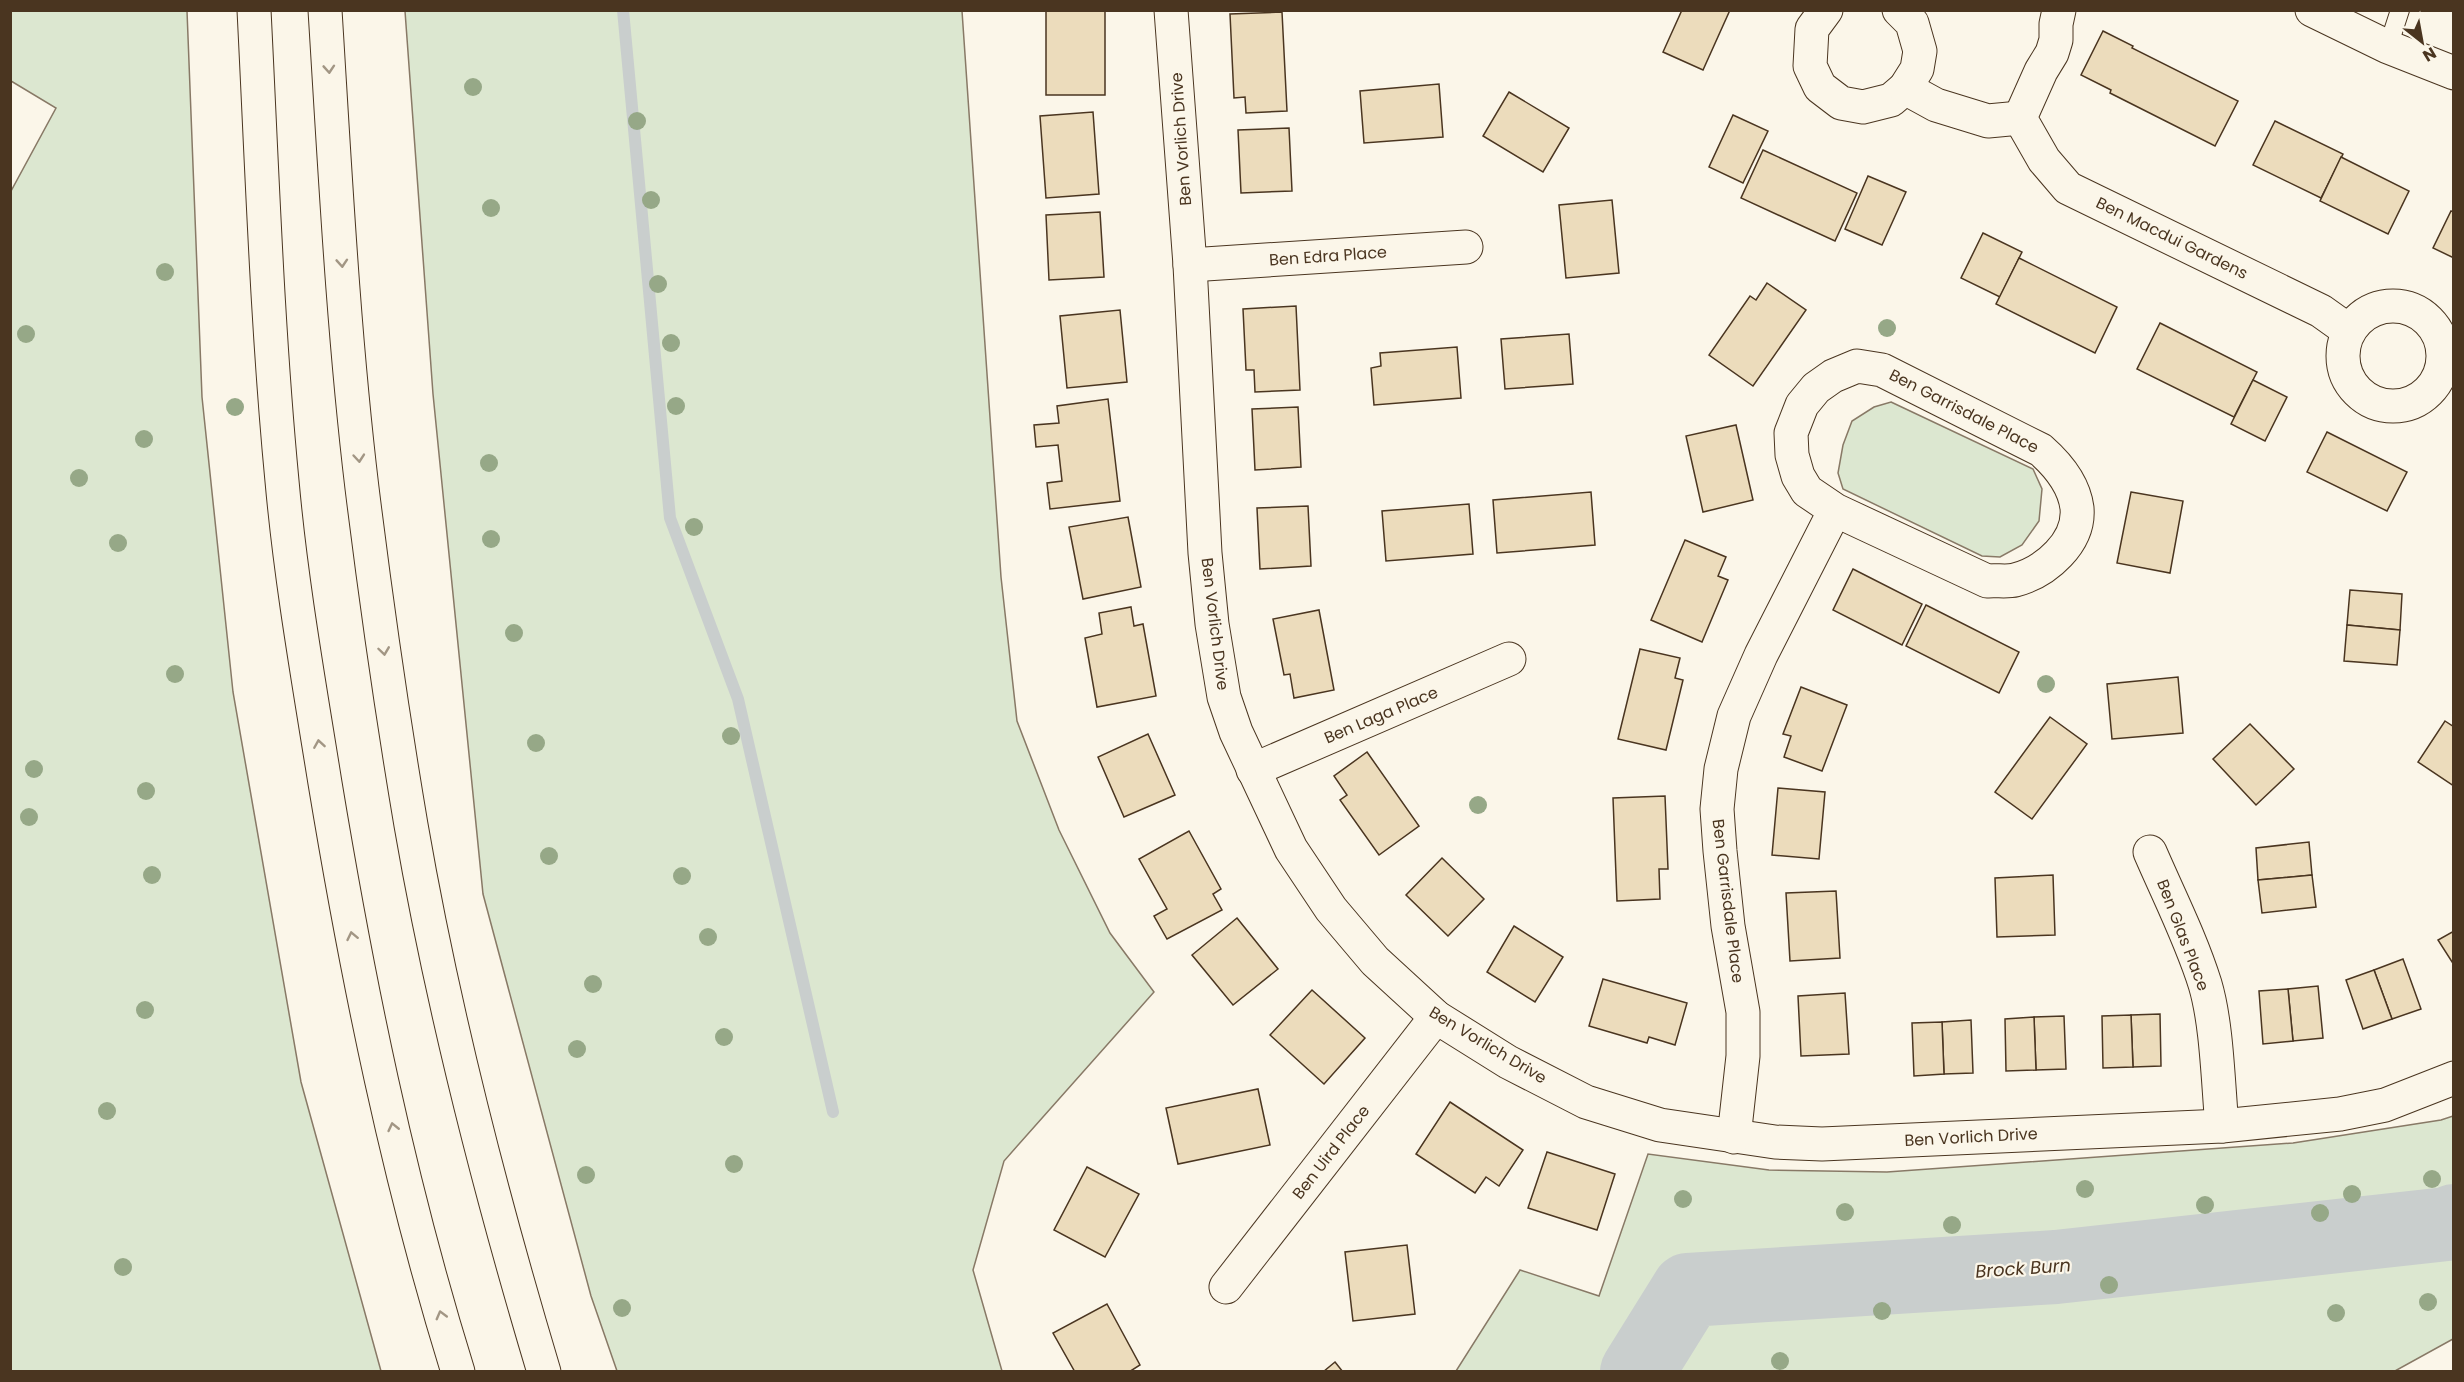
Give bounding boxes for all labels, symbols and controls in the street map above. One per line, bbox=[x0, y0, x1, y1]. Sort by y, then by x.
north arrow bbox=[2392, 12, 2452, 72]
text: N bbox=[2418, 41, 2441, 67]
one-way arrow bbox=[322, 64, 335, 73]
street label: Ben Vorlich Drive bbox=[1165, 72, 1197, 206]
street label: Ben Macdui Gardens bbox=[2092, 191, 2252, 285]
street label: Ben Edra Place bbox=[1268, 240, 1388, 272]
one-way arrow bbox=[336, 259, 349, 268]
street label: Ben Garrisdale Place bbox=[1885, 363, 2043, 459]
one-way arrow bbox=[352, 453, 365, 462]
street label: Ben Vorlich Drive bbox=[1195, 556, 1235, 692]
one-way arrow bbox=[377, 646, 390, 656]
street label: Ben Laga Place bbox=[1321, 681, 1441, 749]
one-way arrow bbox=[313, 739, 325, 748]
street label: Ben Garrisdale Place bbox=[1707, 818, 1749, 984]
street label: Ben Glas Place bbox=[2151, 876, 2215, 994]
one-way arrow bbox=[346, 931, 359, 941]
street label: Ben Vorlich Drive bbox=[1425, 1001, 1551, 1089]
street label: Ben Uird Place bbox=[1287, 1100, 1375, 1204]
one-way arrow bbox=[387, 1122, 400, 1132]
street label: Ben Vorlich Drive bbox=[1904, 1122, 2038, 1152]
water label: Brock Burn bbox=[1974, 1252, 2072, 1284]
one-way arrow bbox=[435, 1311, 448, 1321]

